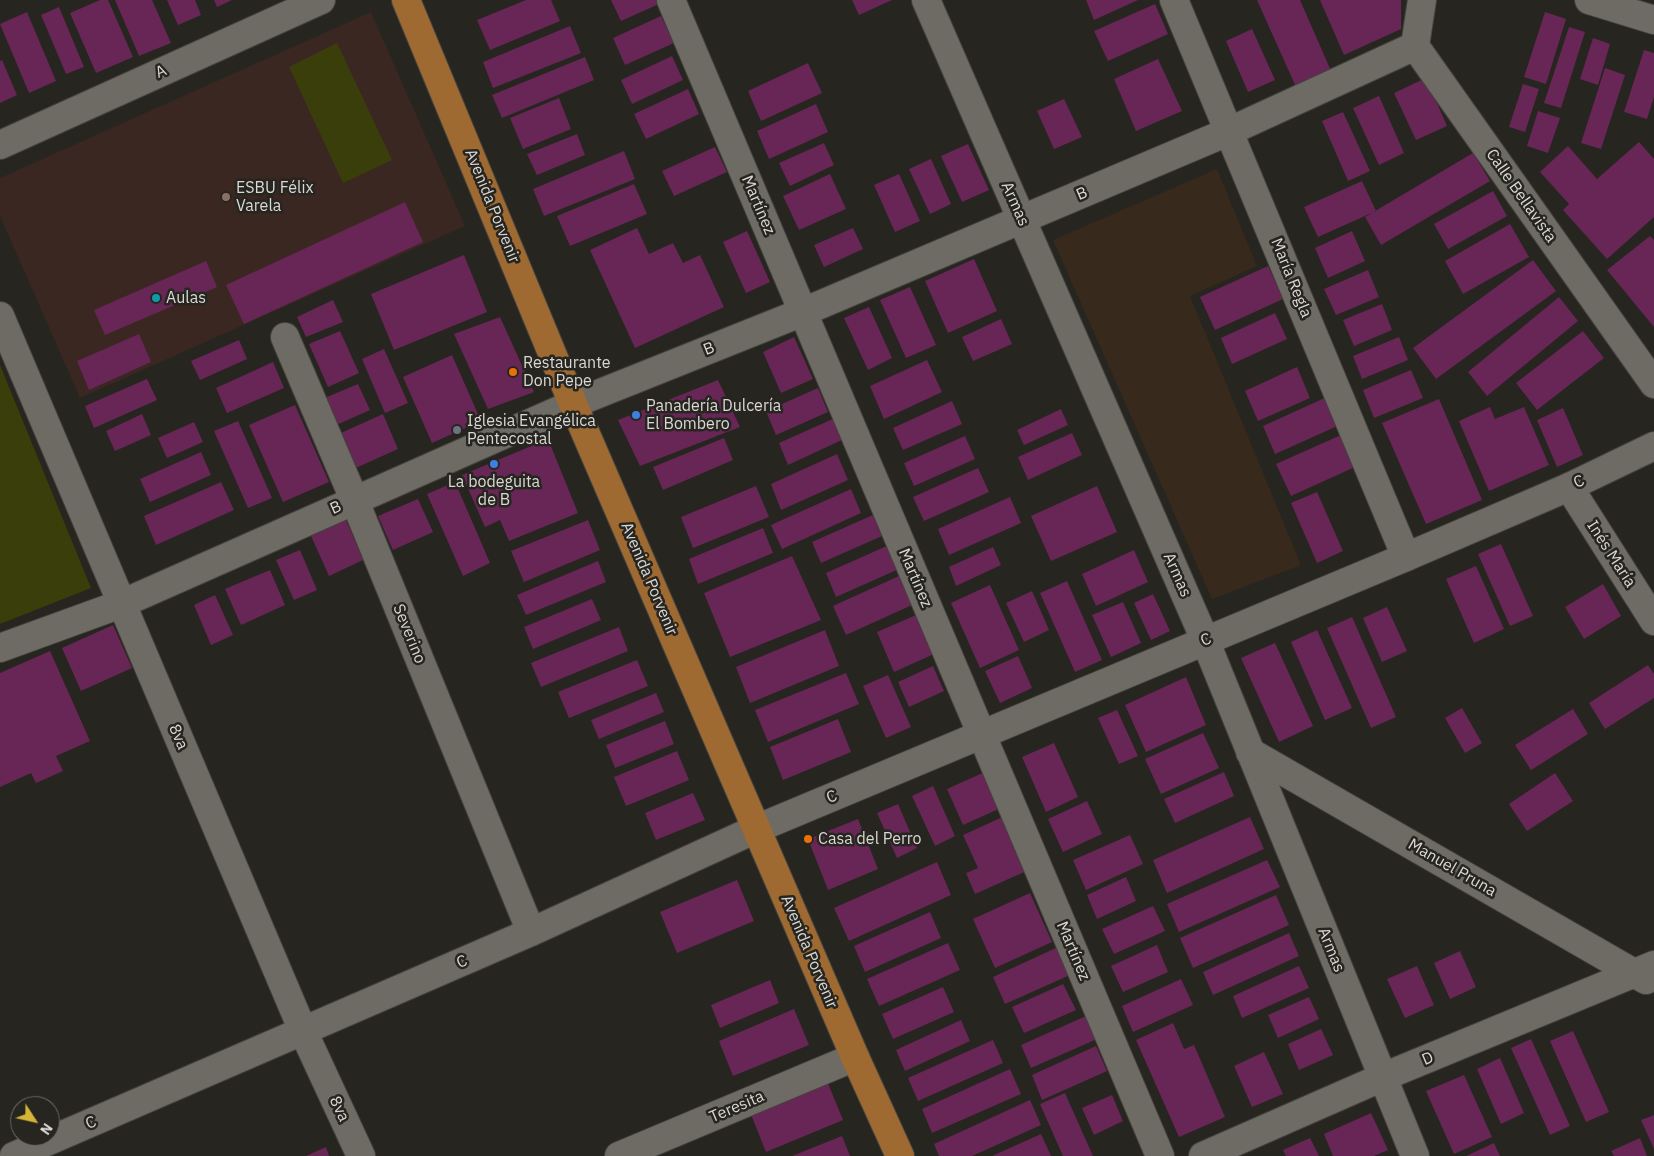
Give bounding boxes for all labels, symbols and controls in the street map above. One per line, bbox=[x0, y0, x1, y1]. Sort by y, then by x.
street label: A bbox=[152, 61, 170, 83]
street label: Avenida Porvenir bbox=[460, 146, 524, 266]
street label: Calle Bellavista bbox=[1482, 146, 1560, 246]
street label: Martínez bbox=[737, 173, 779, 237]
place label: ESBU Félix Varela bbox=[236, 178, 313, 216]
street label: Armas bbox=[997, 179, 1033, 229]
street label: B bbox=[1073, 183, 1091, 205]
marker: ESBU Félix Varela bbox=[220, 191, 232, 203]
street label: María Regla bbox=[1266, 236, 1316, 320]
place label: Aulas bbox=[166, 288, 206, 308]
marker: Aulas bbox=[150, 292, 162, 304]
street label: B bbox=[701, 338, 717, 360]
place label: Restaurante Don Pepe bbox=[523, 353, 610, 391]
marker: Restaurante Don Pepe bbox=[507, 366, 519, 378]
place label: Panadería Dulcería El Bombero bbox=[646, 396, 781, 434]
marker: Panadería Dulcería El Bombero bbox=[630, 409, 642, 421]
place label: Iglesia Evangélica Pentecostal bbox=[467, 411, 596, 449]
marker: Iglesia Evangélica Pentecostal bbox=[451, 424, 463, 436]
marker: La bodeguita de B bbox=[488, 458, 500, 470]
street label: C bbox=[1570, 471, 1588, 493]
place label: La bodeguita de B bbox=[448, 472, 540, 510]
street label: B bbox=[327, 497, 345, 519]
street label: Inés María bbox=[1582, 517, 1640, 591]
street label: Avenida Porvenir bbox=[617, 520, 681, 638]
street label: Martínez bbox=[894, 546, 936, 610]
street label: Armas bbox=[1159, 550, 1195, 600]
street label: Severino bbox=[388, 601, 430, 667]
street label: C bbox=[1198, 629, 1214, 651]
street label: 8va bbox=[164, 721, 192, 753]
street label: C bbox=[824, 786, 840, 808]
place label: Casa del Perro bbox=[818, 829, 922, 849]
marker: Casa del Perro bbox=[802, 833, 814, 845]
street label: Manuel Pruna bbox=[1404, 835, 1500, 901]
street label: Avenida Porvenir bbox=[777, 893, 841, 1011]
street label: Martínez bbox=[1052, 919, 1094, 983]
street label: Armas bbox=[1313, 925, 1349, 975]
street label: C bbox=[454, 951, 470, 973]
street label: D bbox=[1419, 1048, 1437, 1070]
street label: Teresita bbox=[707, 1087, 767, 1127]
street label: 8va bbox=[325, 1093, 353, 1125]
north arrow bbox=[10, 1096, 60, 1146]
street label: C bbox=[83, 1112, 99, 1134]
text: N bbox=[36, 1120, 57, 1138]

